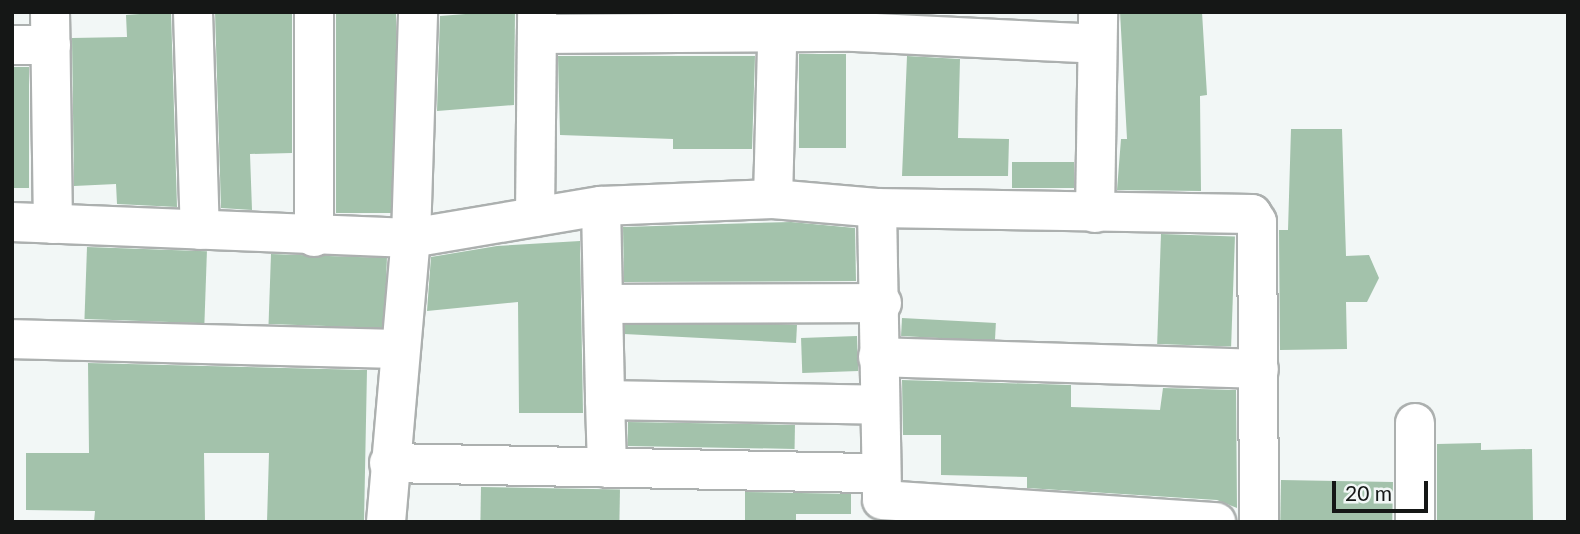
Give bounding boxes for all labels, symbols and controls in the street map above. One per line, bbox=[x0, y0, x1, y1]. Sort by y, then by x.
scale bar bbox=[1335, 468, 1431, 512]
text: 20 m bbox=[1345, 480, 1392, 505]

